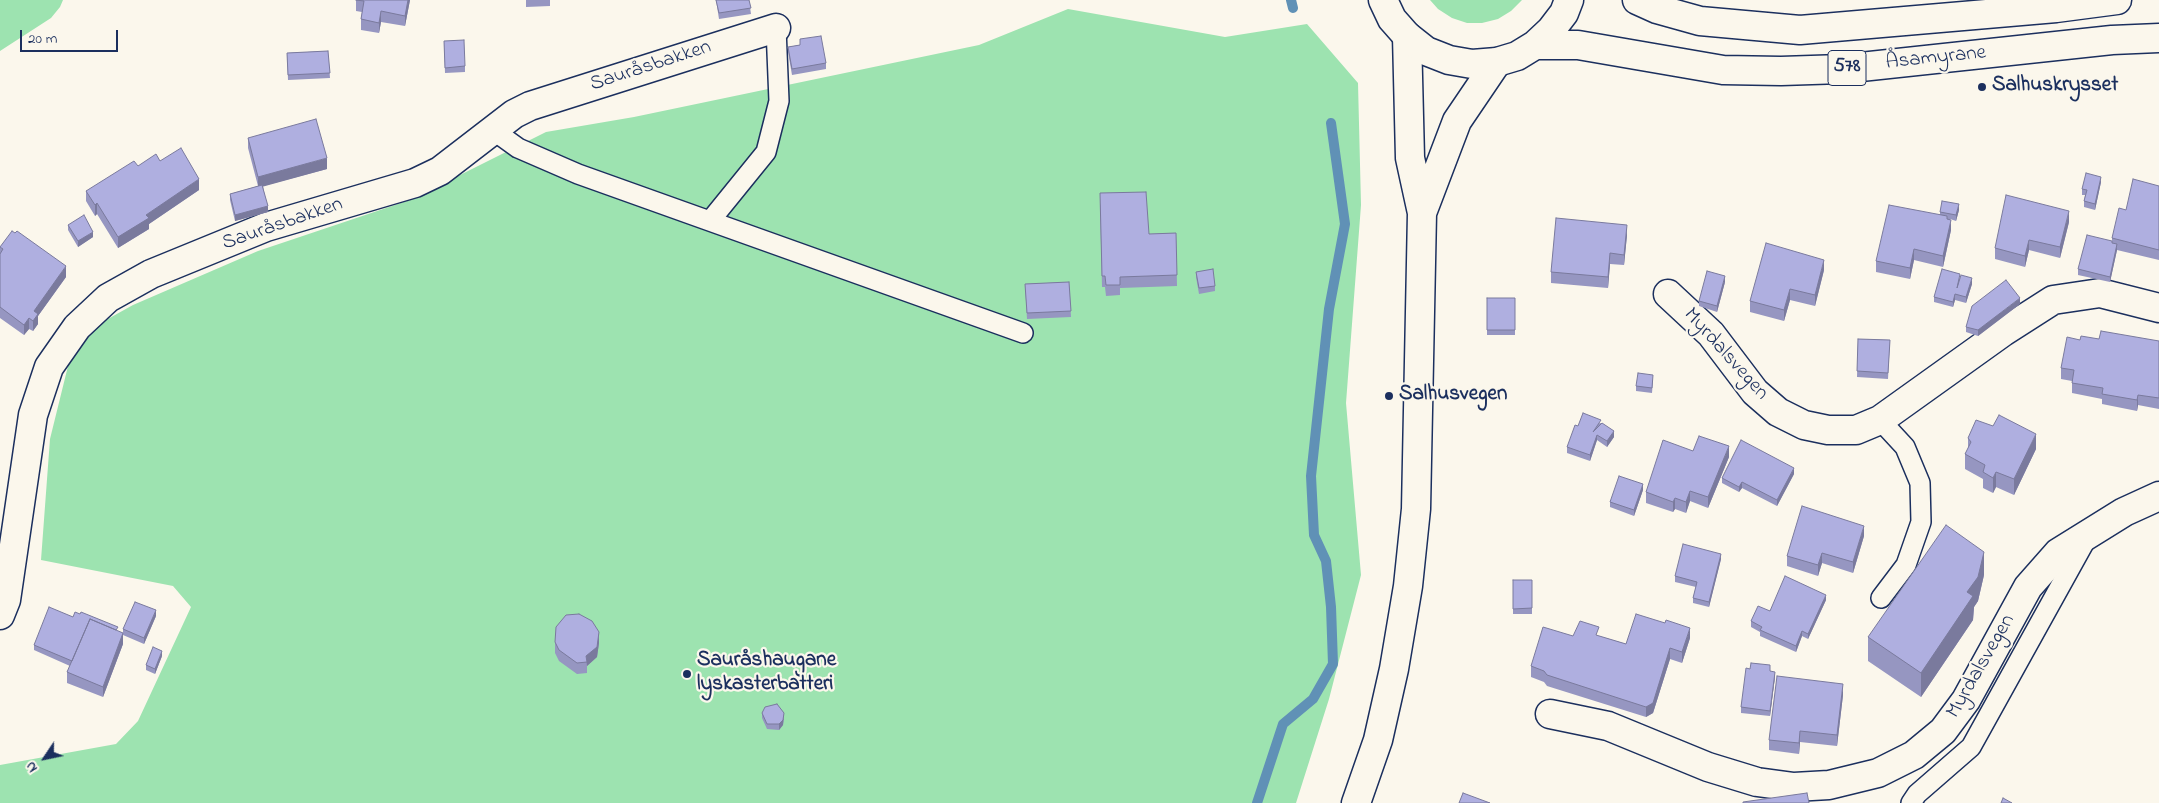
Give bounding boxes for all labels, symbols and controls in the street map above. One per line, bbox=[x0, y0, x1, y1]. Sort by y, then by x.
scale bar bbox=[22, 20, 120, 52]
text: 20 m bbox=[28, 28, 57, 50]
street label: Sauråsbakken bbox=[587, 36, 715, 98]
street label: Åsamyrane bbox=[1885, 41, 1987, 77]
road number: 578 bbox=[1828, 50, 1866, 86]
place label: Salhuskrysset bbox=[1992, 74, 2118, 100]
marker: Salhuskrysset bbox=[1976, 81, 1988, 93]
street label: Sauråsbakken bbox=[219, 193, 347, 257]
street label: Myrdalsvegen bbox=[1677, 304, 1773, 406]
place label: Salhusvegen bbox=[1399, 383, 1507, 409]
marker: Salhusvegen bbox=[1383, 390, 1395, 402]
street label: Myrdalsvegen bbox=[1942, 611, 2022, 723]
place label: Sauråshaugane lyskasterbatteri bbox=[697, 649, 836, 699]
marker: Sauråshaugane lyskasterbatteri bbox=[681, 668, 693, 680]
north arrow bbox=[20, 733, 70, 783]
text: N bbox=[21, 757, 44, 776]

